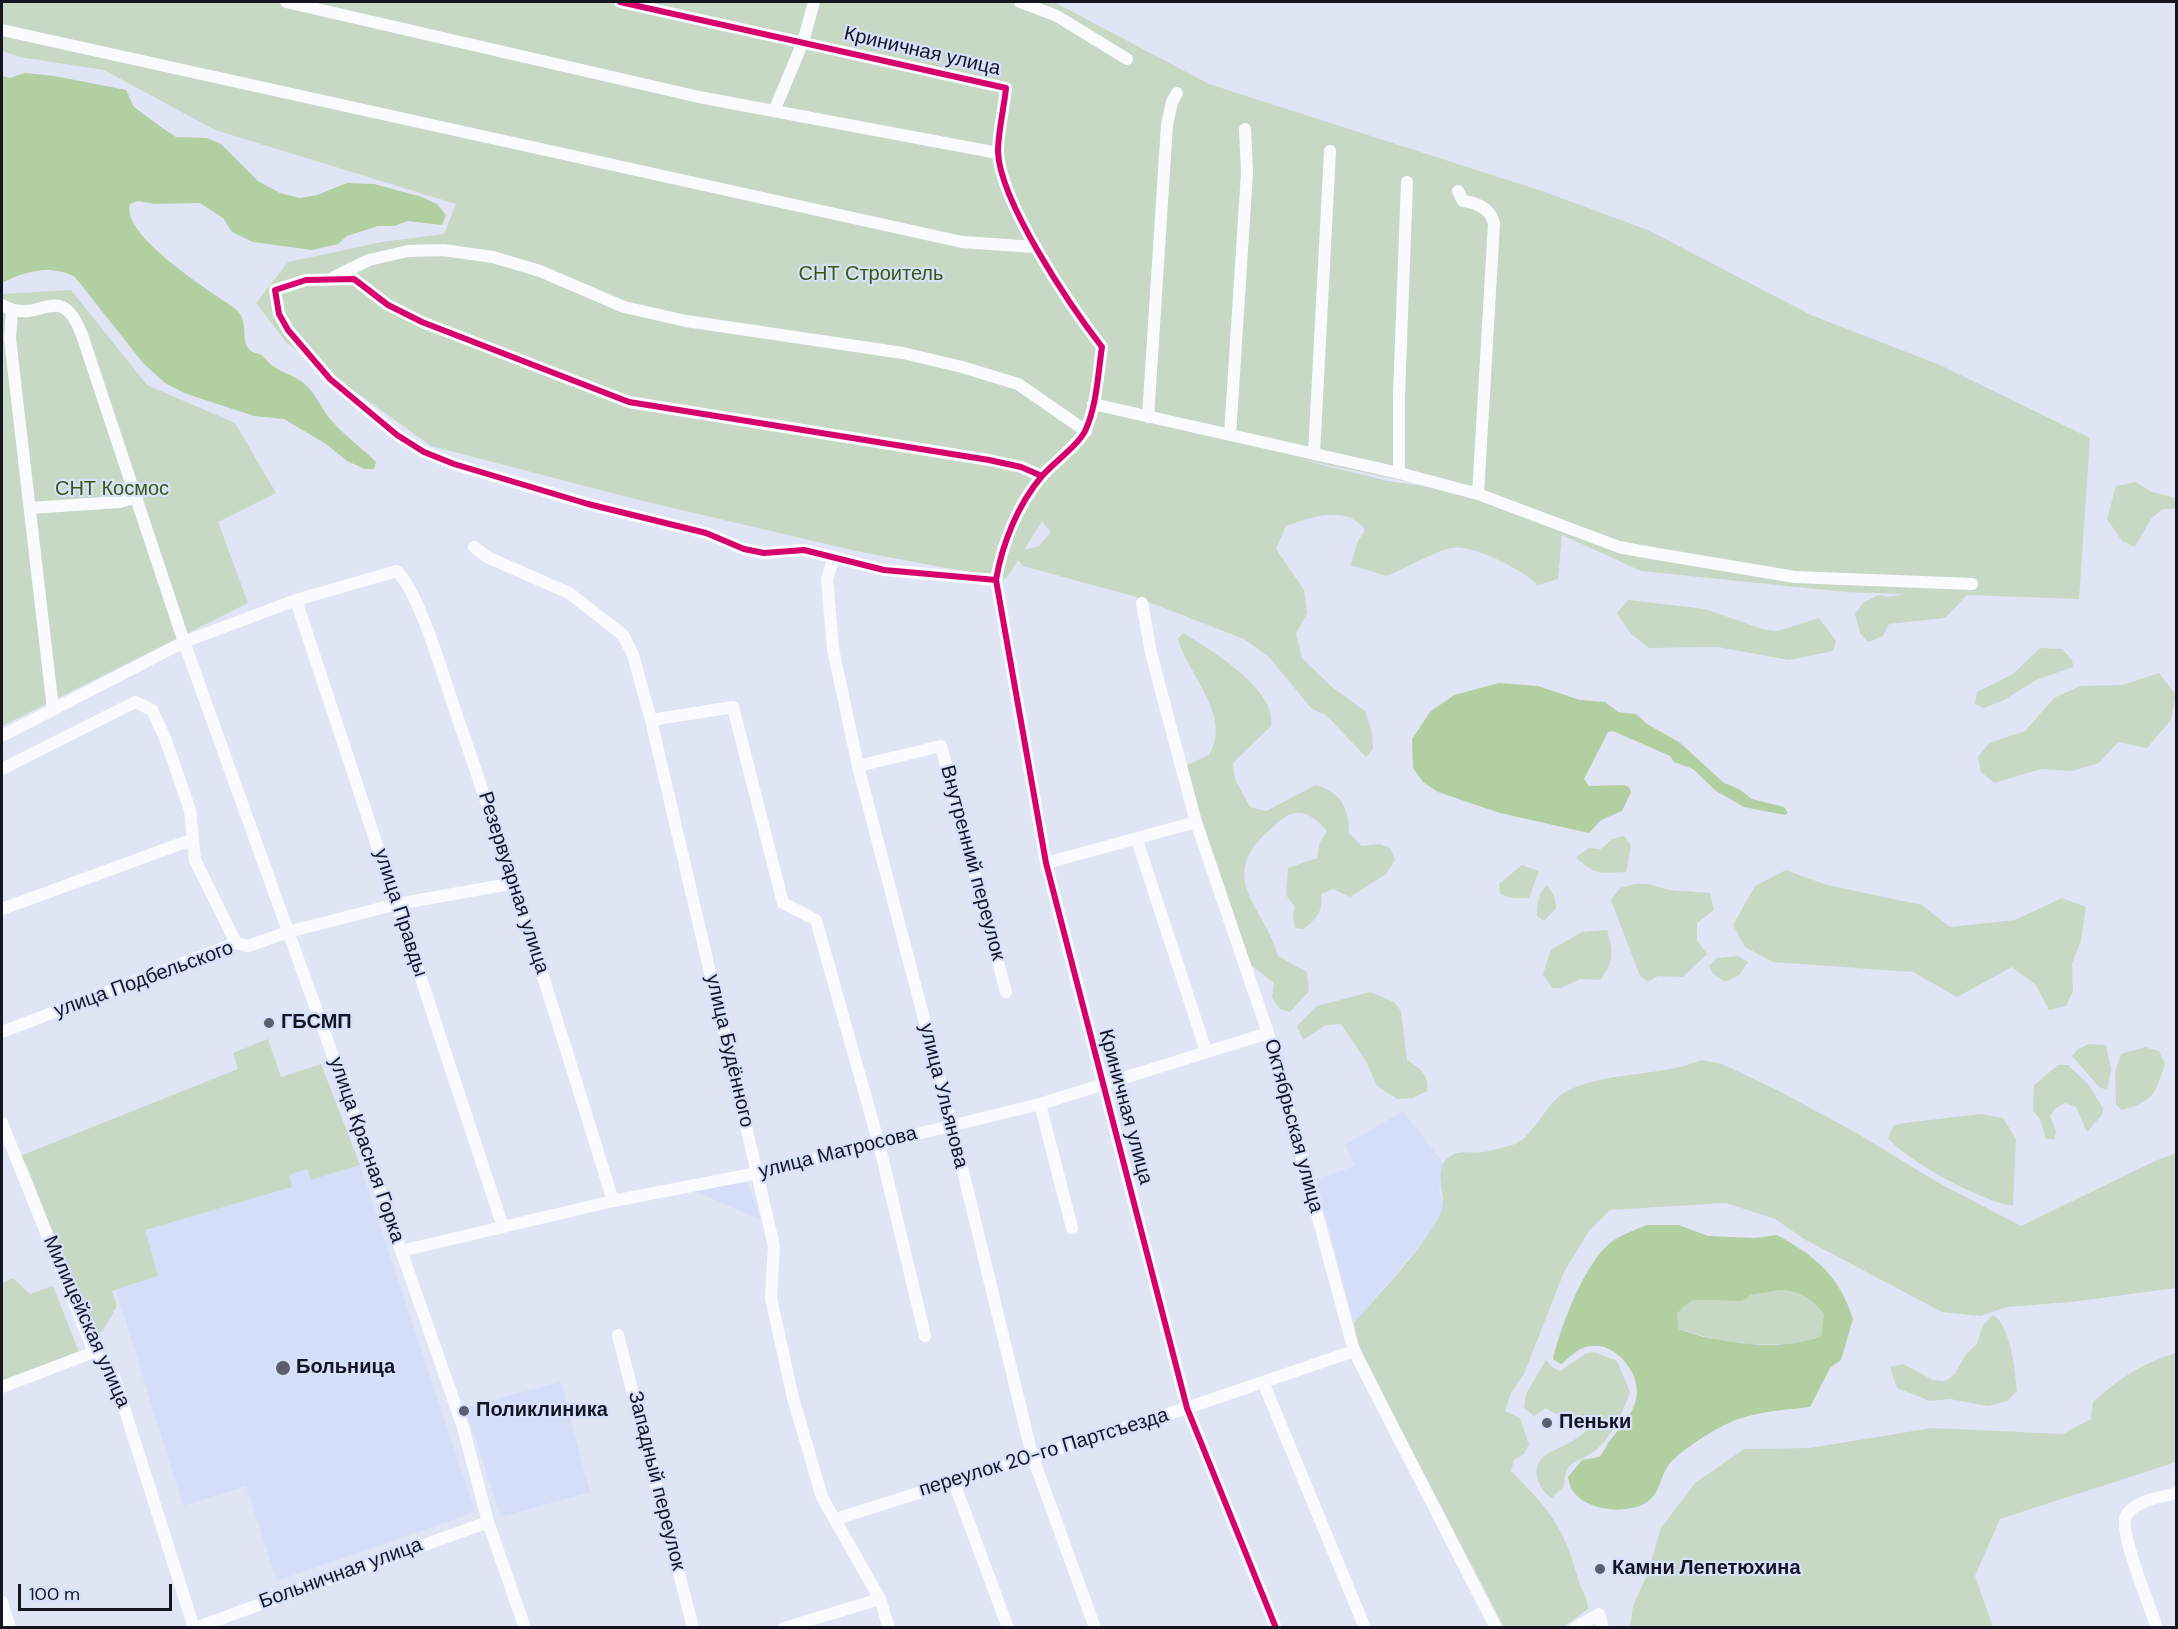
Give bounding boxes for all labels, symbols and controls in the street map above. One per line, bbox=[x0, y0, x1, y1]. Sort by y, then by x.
street label: Криничная улица bbox=[841, 22, 1003, 82]
park label: СНТ Строитель bbox=[799, 263, 943, 287]
park label: СНТ Космос bbox=[55, 478, 169, 502]
street label: Внутренний переулок bbox=[934, 763, 1010, 963]
street label: Резервуарная улица bbox=[472, 789, 554, 977]
street label: улица Правды bbox=[368, 846, 432, 980]
street label: улица Подбельского bbox=[51, 936, 237, 1024]
street label: улица Будённого bbox=[700, 972, 758, 1130]
place label: ГБСМП bbox=[281, 1011, 352, 1035]
marker: ГБСМП bbox=[262, 1016, 276, 1030]
street label: улица Ульянова bbox=[913, 1021, 973, 1171]
street label: Криничная улица bbox=[1093, 1027, 1157, 1187]
street label: Октябрьская улица bbox=[1258, 1036, 1328, 1216]
street label: улица Красная Горка bbox=[323, 1054, 409, 1246]
street label: улица Матросова bbox=[756, 1122, 920, 1184]
street label: Милицейская улица bbox=[37, 1232, 135, 1412]
place label: Больница bbox=[296, 1356, 395, 1380]
marker: Больница bbox=[274, 1359, 292, 1377]
street label: Западный переулок bbox=[622, 1389, 690, 1573]
place label: Поликлиника bbox=[476, 1399, 608, 1423]
marker: Поликлиника bbox=[457, 1404, 471, 1418]
street label: переулок 20-го Партсъезда bbox=[916, 1404, 1172, 1502]
place label: Пеньки bbox=[1559, 1411, 1631, 1435]
marker: Пеньки bbox=[1540, 1416, 1554, 1430]
street label: Больничная улица bbox=[256, 1533, 426, 1615]
place label: Камни Лепетюхина bbox=[1612, 1557, 1801, 1581]
marker: Камни Лепетюхина bbox=[1593, 1562, 1607, 1576]
scale bar bbox=[21, 1572, 176, 1610]
text: 100 m bbox=[29, 1582, 80, 1606]

